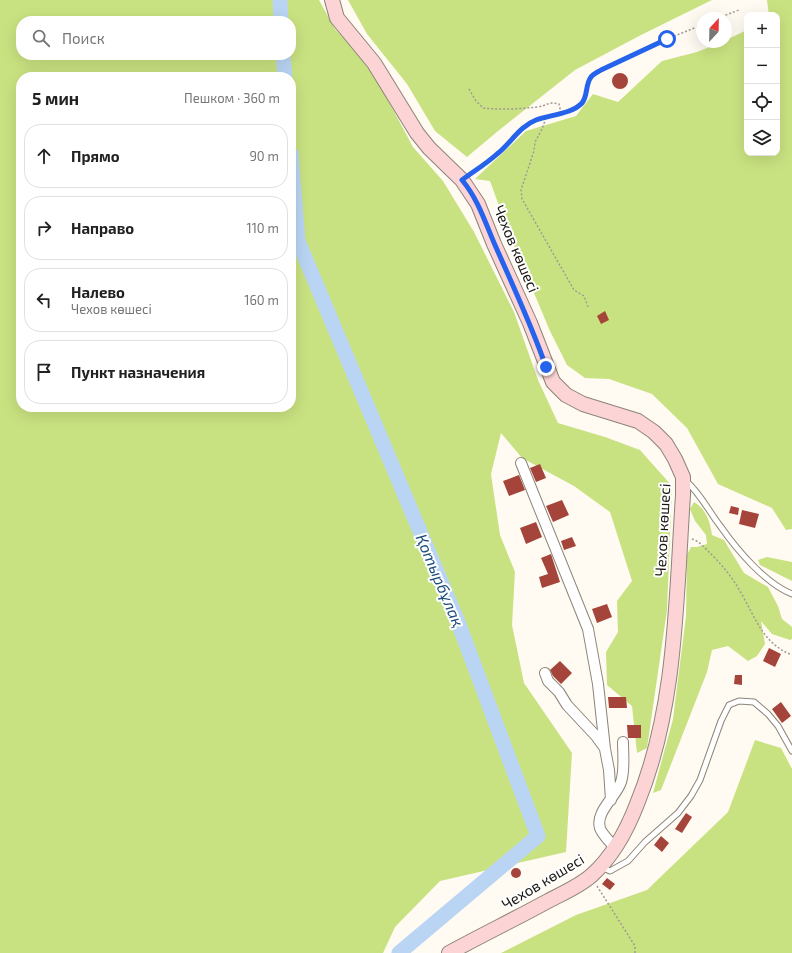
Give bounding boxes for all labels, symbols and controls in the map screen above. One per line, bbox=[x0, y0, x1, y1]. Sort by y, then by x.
north arrow bbox=[696, 12, 732, 48]
map controls bbox=[744, 12, 780, 156]
button: + bbox=[744, 12, 780, 48]
search box bbox=[16, 16, 296, 60]
icon: search bbox=[30, 27, 52, 49]
text: Поиск bbox=[62, 29, 105, 47]
route start bbox=[658, 30, 676, 48]
button: − bbox=[744, 48, 780, 84]
button: locate bbox=[744, 84, 780, 120]
text: 5 мин bbox=[32, 88, 79, 108]
text: Пешком · 360 m bbox=[184, 90, 280, 106]
button: layers bbox=[744, 120, 780, 156]
icon: ahead bbox=[33, 145, 55, 167]
text: Прямо bbox=[71, 147, 120, 165]
text: 90 m bbox=[249, 148, 279, 164]
street label: Чехов көшесі bbox=[490, 202, 543, 295]
icon: right bbox=[33, 217, 55, 239]
text: Направо bbox=[71, 219, 134, 237]
text: 110 m bbox=[247, 220, 279, 236]
text: Налево bbox=[71, 283, 125, 301]
icon: left bbox=[33, 289, 55, 311]
text: 160 m bbox=[244, 292, 279, 308]
text: Чехов көшесі bbox=[71, 301, 152, 317]
route end bbox=[537, 358, 555, 376]
icon: arrive bbox=[33, 361, 55, 383]
text: Пункт назначения bbox=[71, 363, 205, 381]
street label: Чехов көшесі bbox=[651, 483, 673, 577]
water label: Қотырбұлақ bbox=[412, 531, 469, 629]
street label: Чехов көшесі bbox=[498, 849, 587, 913]

